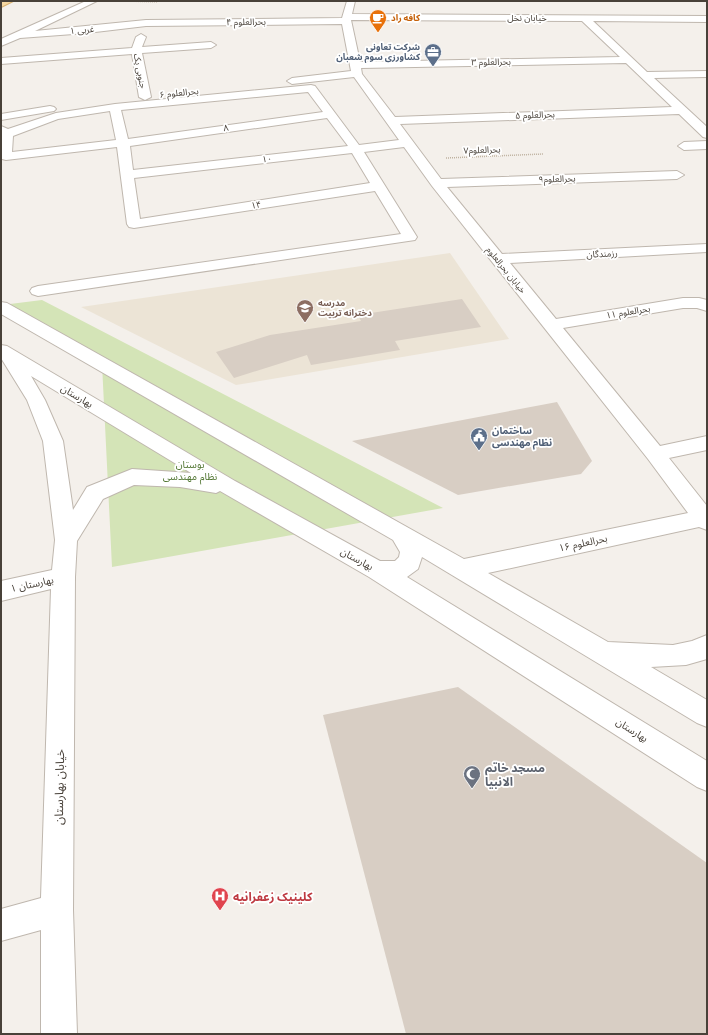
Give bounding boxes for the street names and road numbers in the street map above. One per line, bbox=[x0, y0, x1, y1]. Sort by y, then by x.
street label: خیابان نخل bbox=[507, 12, 547, 24]
street label: بحرالعلوم ۴ bbox=[226, 16, 266, 29]
street label: غربی ۱ bbox=[69, 23, 95, 37]
street label: جنوبی یک bbox=[131, 52, 149, 90]
street label: بحرالعلوم ۳ bbox=[471, 56, 511, 69]
street label: بحرالعلوم ۶ bbox=[159, 85, 199, 102]
street label: بحرالعلوم ۵ bbox=[515, 108, 555, 123]
street label: ۸ bbox=[223, 122, 229, 134]
street label: بحرالعلوم۷ bbox=[463, 143, 501, 158]
street label: ۱۰ bbox=[261, 152, 273, 166]
street label: بحرالعلوم۹ bbox=[538, 172, 576, 187]
street label: ۱۴ bbox=[250, 198, 262, 212]
street label: خیابان بحرالعلوم bbox=[483, 244, 529, 296]
street label: رزمندگان bbox=[586, 247, 618, 261]
street label: بحرالعلوم ۱۱ bbox=[605, 303, 651, 322]
street label: بهارستان bbox=[58, 380, 96, 412]
street label: بحرالعلوم ۱۶ bbox=[557, 530, 609, 556]
street label: بهارستان bbox=[338, 544, 376, 574]
street label: بهارستان ۱ bbox=[9, 572, 55, 596]
street label: بهارستان bbox=[613, 714, 651, 746]
street label: خیابان بهارستان bbox=[50, 749, 68, 825]

